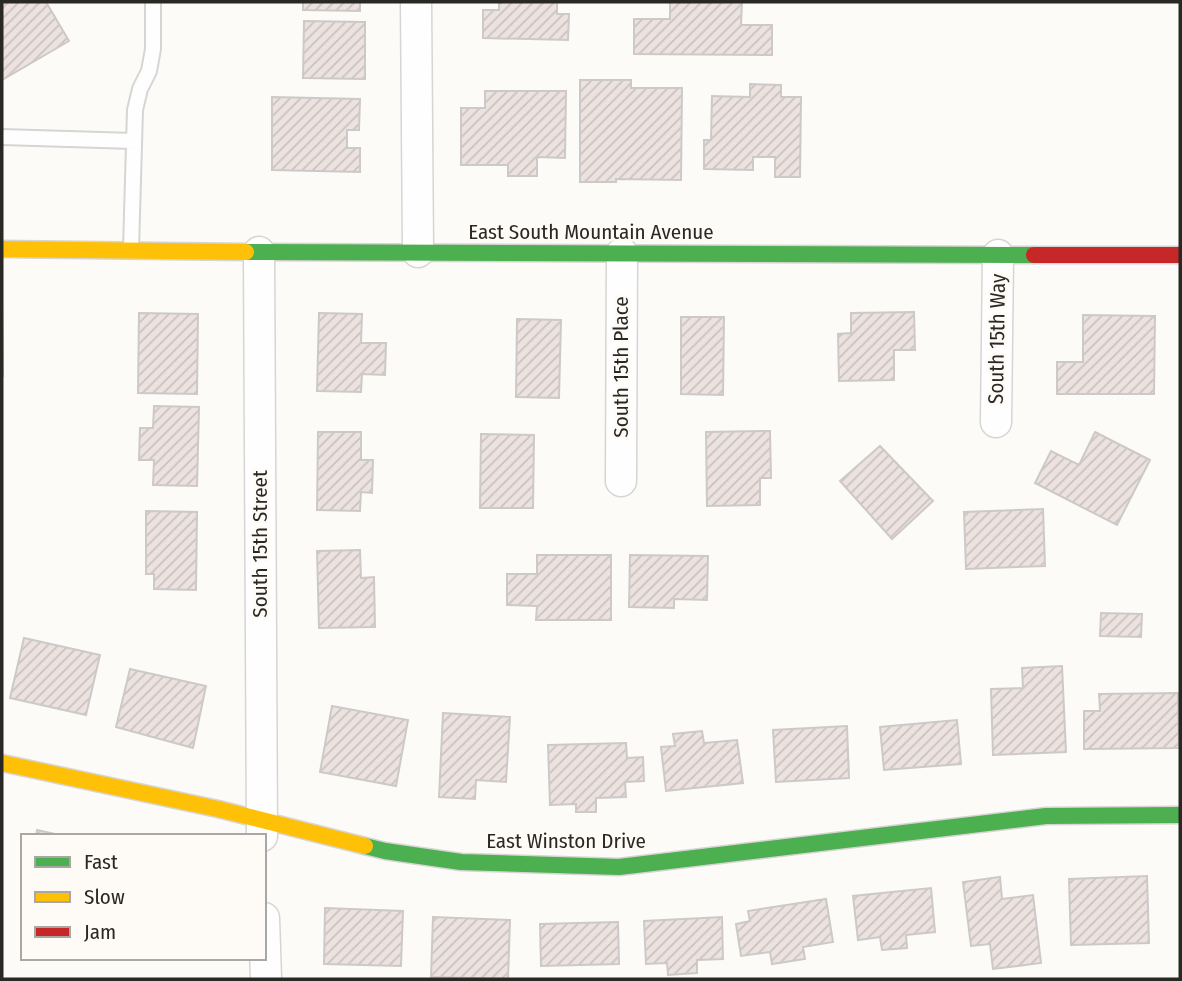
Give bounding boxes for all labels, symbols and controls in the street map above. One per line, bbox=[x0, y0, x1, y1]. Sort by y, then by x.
street label: East South Mountain Avenue bbox=[468, 219, 714, 245]
street label: South 15th Way bbox=[983, 273, 1011, 404]
street label: South 15th Place bbox=[608, 296, 634, 438]
street label: South 15th Street bbox=[247, 470, 273, 618]
street label: East Winston Drive bbox=[486, 828, 646, 854]
legend bbox=[21, 834, 266, 960]
text: Fast bbox=[84, 849, 118, 875]
text: Slow bbox=[84, 884, 125, 910]
text: Jam bbox=[84, 919, 116, 945]

